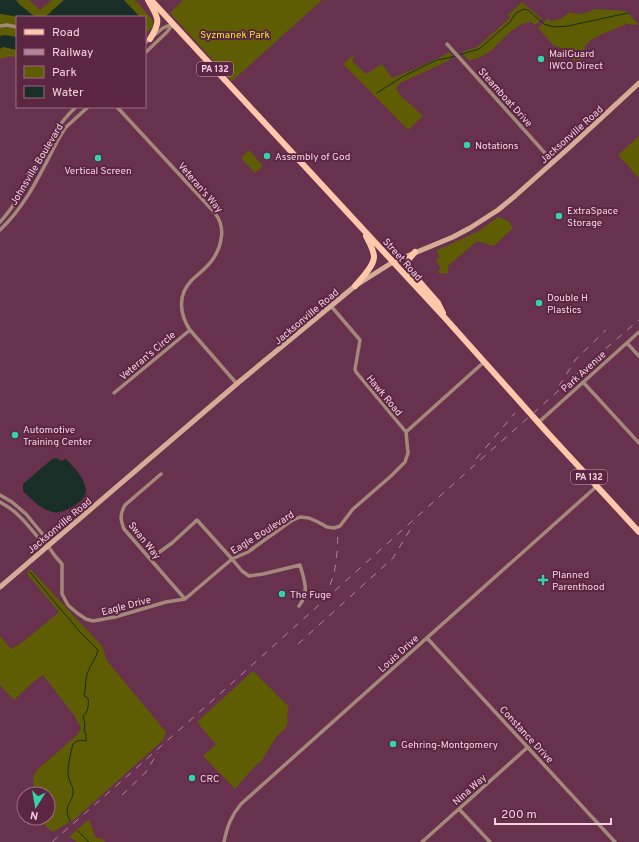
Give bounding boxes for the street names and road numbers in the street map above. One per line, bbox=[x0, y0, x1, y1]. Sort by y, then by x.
road number: PA 132 bbox=[197, 62, 233, 76]
street label: Steamboat Drive bbox=[475, 66, 535, 130]
street label: Jacksonville Road bbox=[538, 103, 606, 167]
street label: Johnsville Boulevard bbox=[8, 122, 67, 208]
street label: Veteran's Way bbox=[174, 160, 225, 216]
street label: Street Road bbox=[379, 236, 424, 284]
street label: Jacksonville Road bbox=[272, 286, 342, 348]
street label: Veteran's Circle bbox=[117, 329, 179, 383]
street label: Park Avenue bbox=[559, 349, 609, 396]
street label: Hawk Road bbox=[363, 373, 405, 419]
road number: PA 132 bbox=[571, 470, 607, 484]
street label: Jacksonville Road bbox=[25, 495, 95, 557]
street label: Eagle Boulevard bbox=[229, 509, 297, 558]
street label: Swan Way bbox=[125, 520, 163, 562]
street label: Eagle Drive bbox=[100, 594, 153, 619]
street label: Louis Drive bbox=[376, 633, 422, 676]
street label: Constance Drive bbox=[496, 704, 556, 766]
street label: Nina Way bbox=[450, 771, 490, 809]

